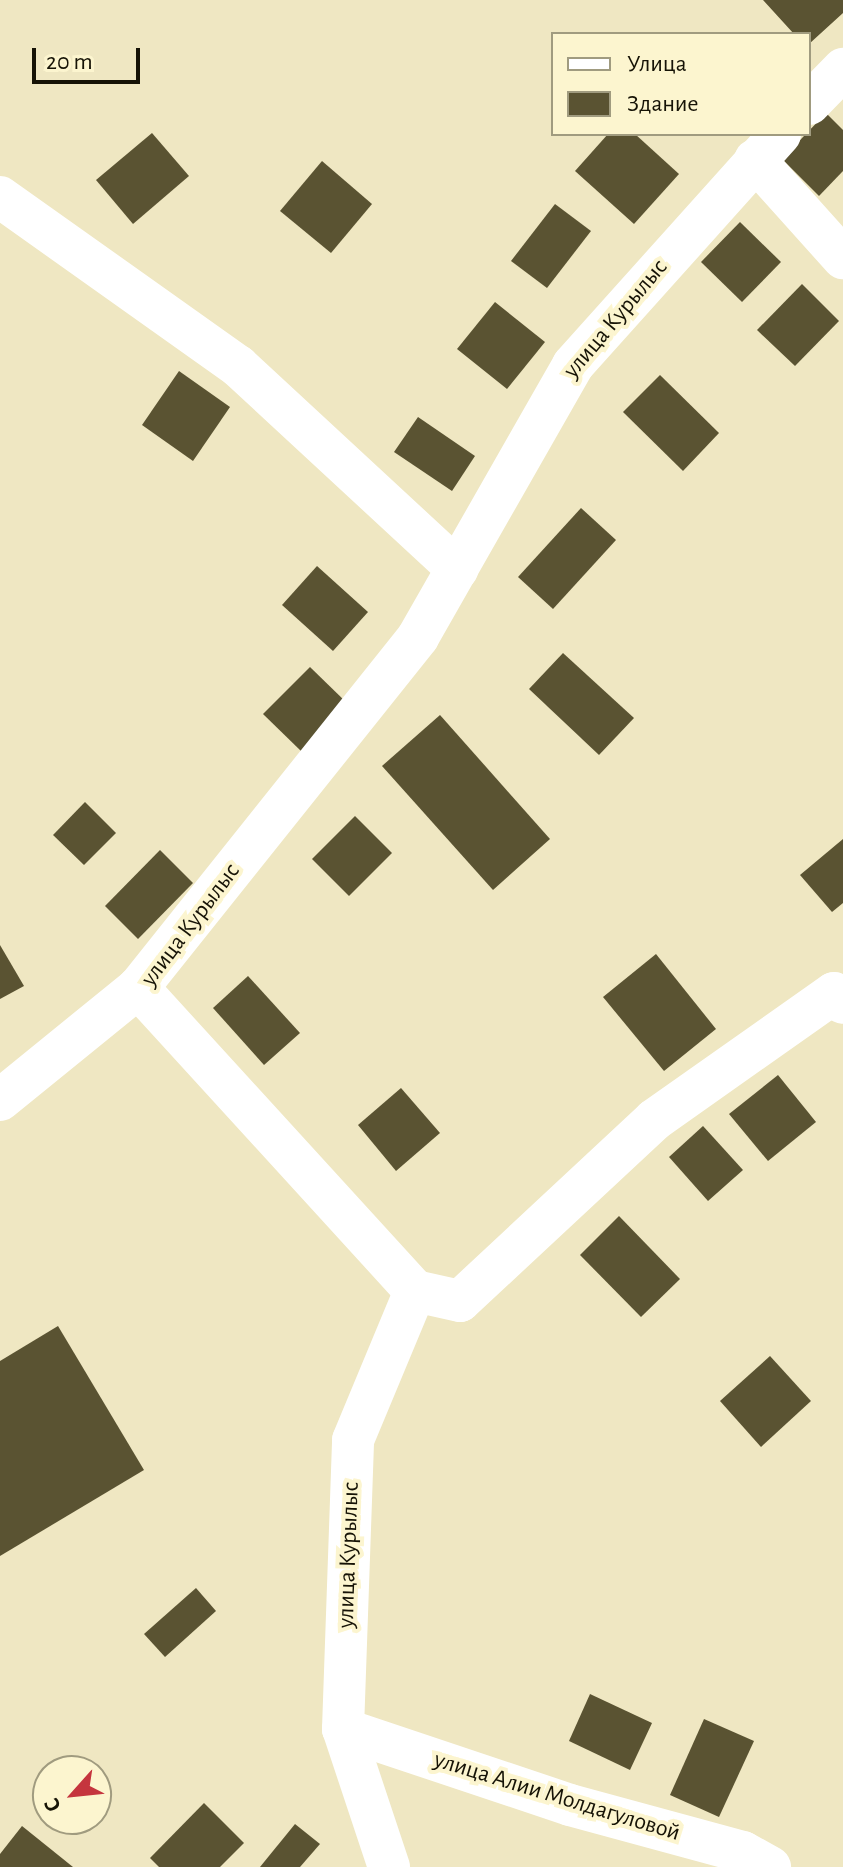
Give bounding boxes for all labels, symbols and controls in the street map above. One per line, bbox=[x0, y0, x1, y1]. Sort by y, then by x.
scale bar bbox=[36, 32, 144, 82]
legend bbox=[551, 32, 811, 136]
text: 20 m bbox=[46, 50, 93, 74]
text: Улица bbox=[627, 52, 687, 76]
text: Здание bbox=[627, 92, 698, 116]
street label: улица Курылыс bbox=[558, 253, 674, 385]
street label: улица Курылыс bbox=[135, 858, 247, 992]
street label: улица Курылыс bbox=[332, 1481, 366, 1629]
street label: улица Алии Молдагуловой bbox=[430, 1746, 684, 1848]
north arrow bbox=[32, 1755, 112, 1835]
text: С bbox=[40, 1795, 65, 1815]

